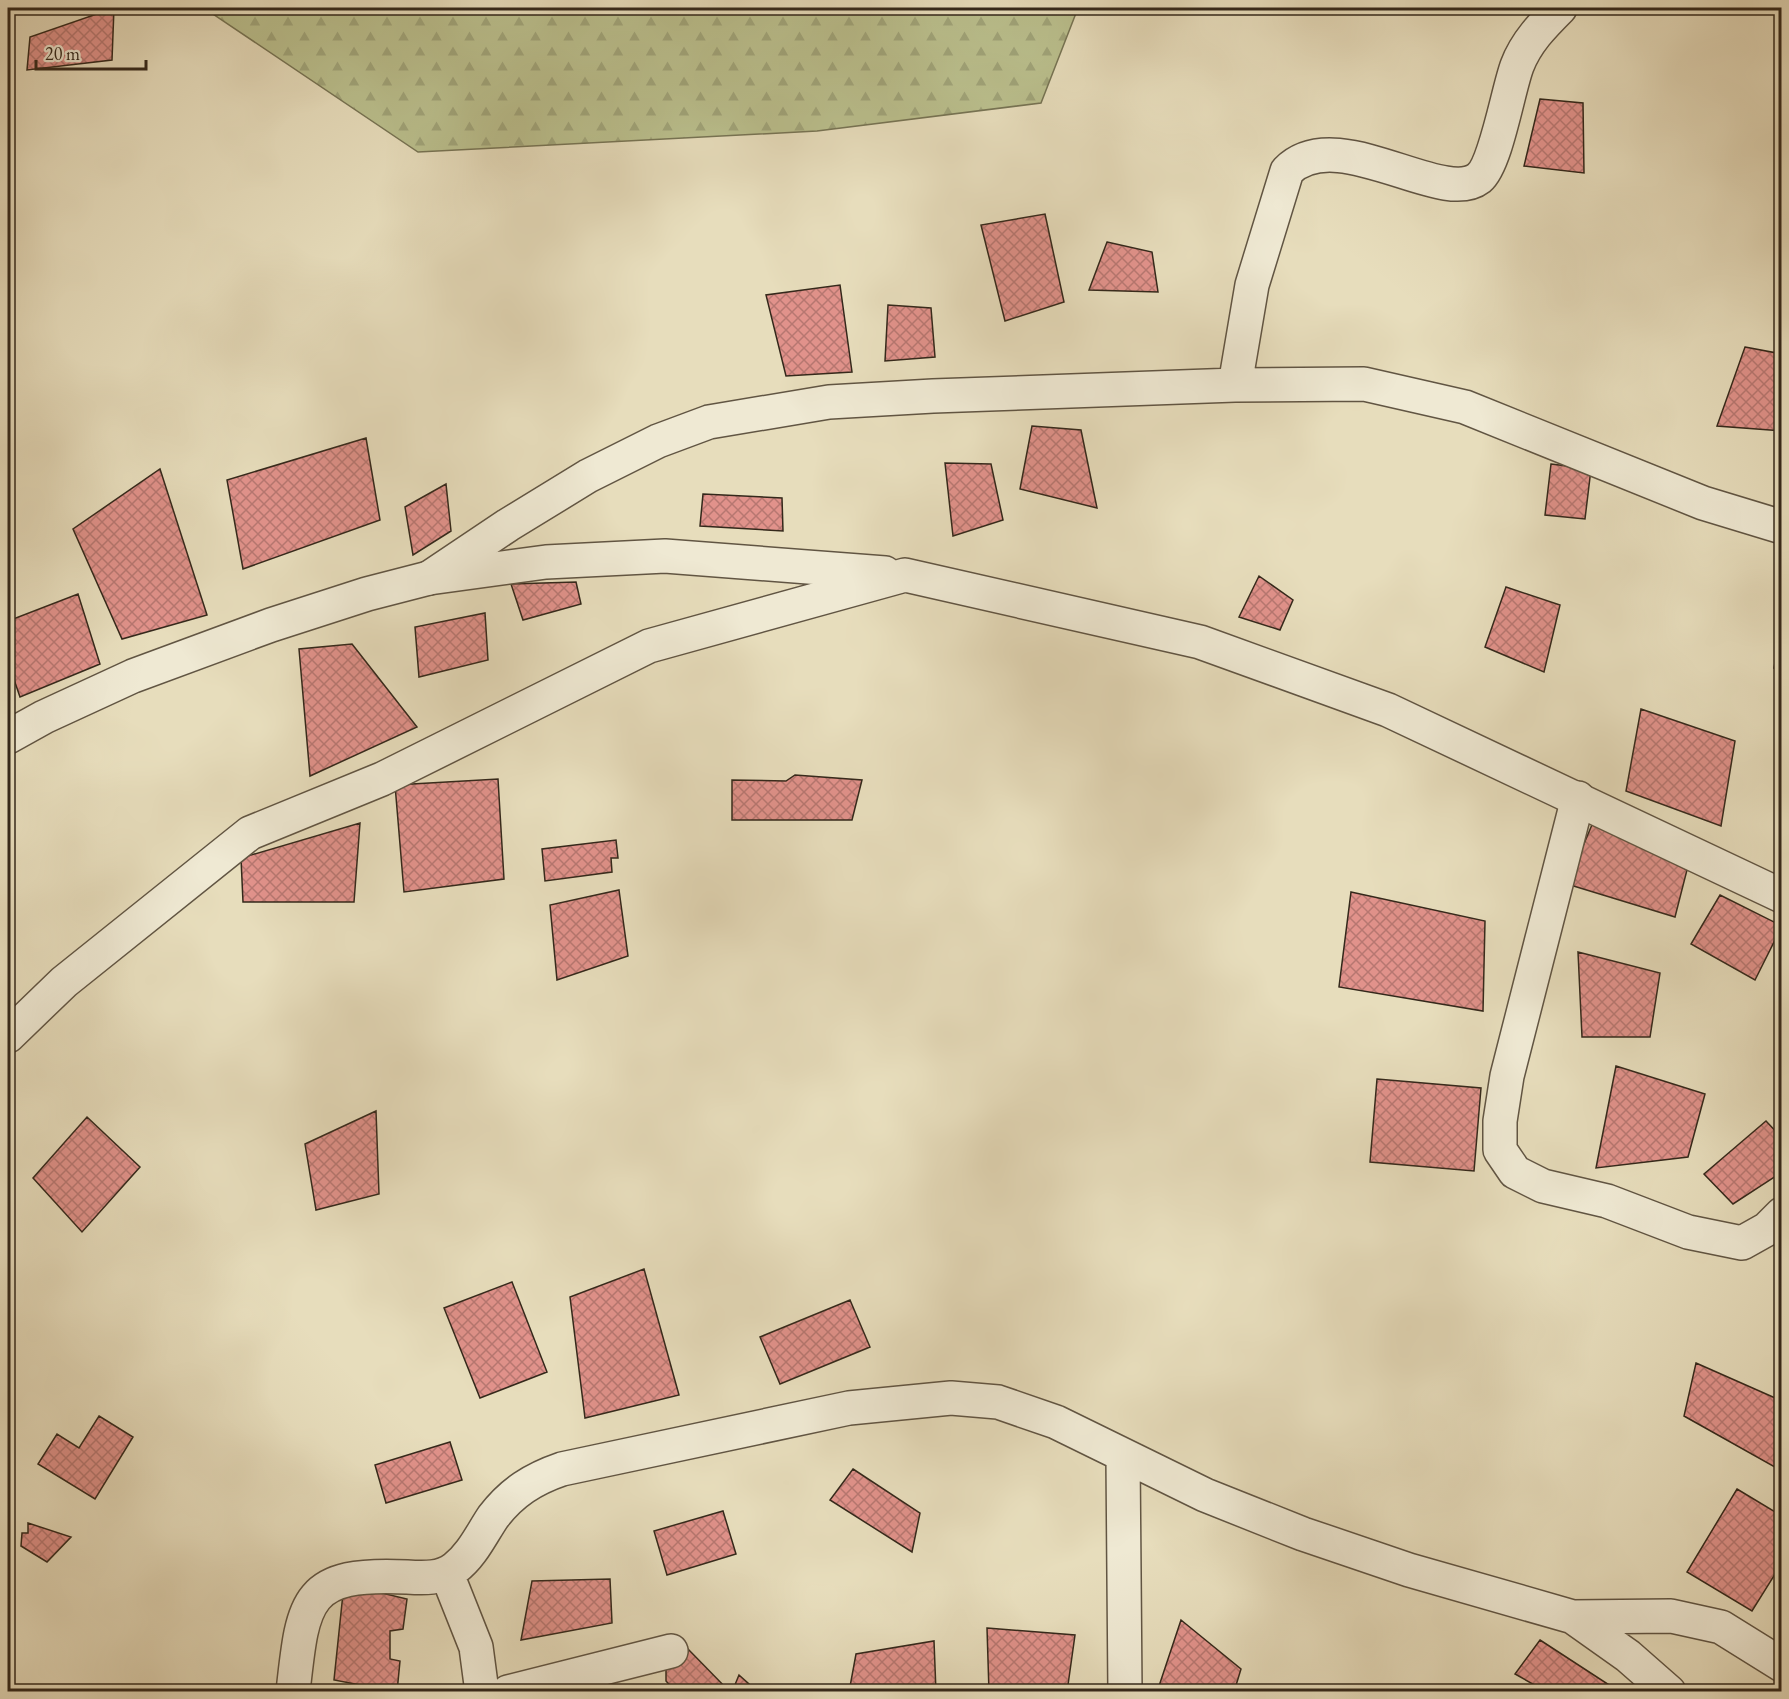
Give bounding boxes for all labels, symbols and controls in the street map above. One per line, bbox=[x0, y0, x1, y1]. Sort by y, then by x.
scale bar bbox=[36, 33, 146, 71]
text: 20 m bbox=[45, 42, 80, 65]

